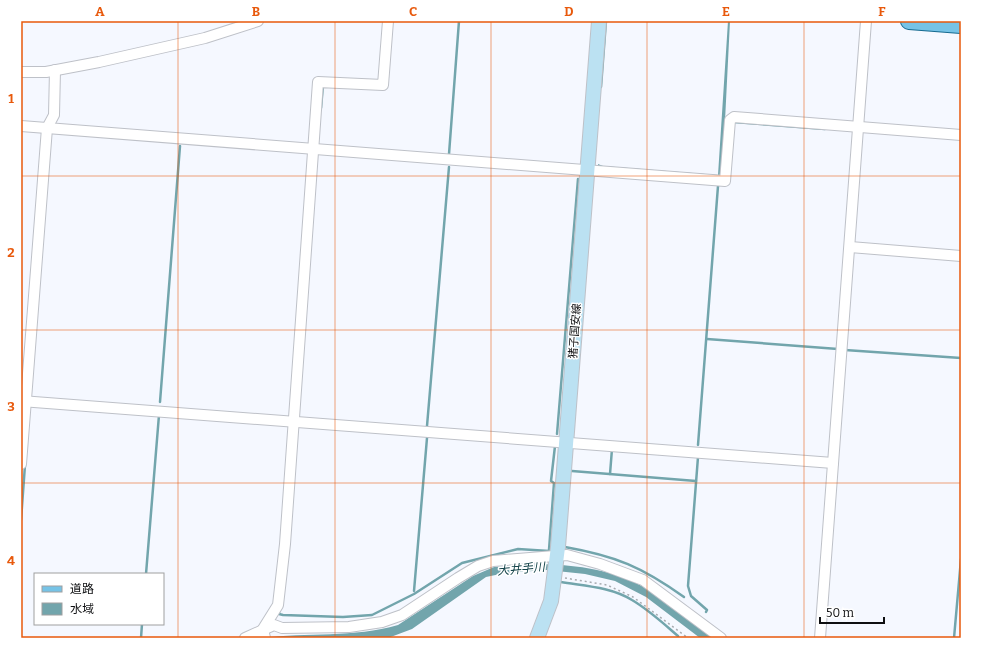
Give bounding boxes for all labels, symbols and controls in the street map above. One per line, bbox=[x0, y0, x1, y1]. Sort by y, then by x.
text: A bbox=[95, 4, 105, 19]
text: B bbox=[252, 4, 260, 19]
text: C bbox=[409, 4, 417, 19]
text: D bbox=[564, 4, 574, 19]
text: E bbox=[722, 4, 730, 19]
text: F bbox=[878, 4, 886, 19]
text: 1 bbox=[8, 91, 14, 106]
text: 2 bbox=[7, 245, 15, 260]
street label: 猪子国安線 bbox=[567, 303, 583, 359]
text: 3 bbox=[7, 399, 15, 414]
text: 4 bbox=[7, 553, 15, 568]
water label: 大井手川 bbox=[496, 560, 548, 578]
legend bbox=[34, 573, 164, 625]
text: 道路 bbox=[70, 582, 94, 596]
scale bar bbox=[820, 599, 884, 625]
text: 水域 bbox=[70, 602, 94, 616]
text: 50 m bbox=[826, 606, 855, 620]

